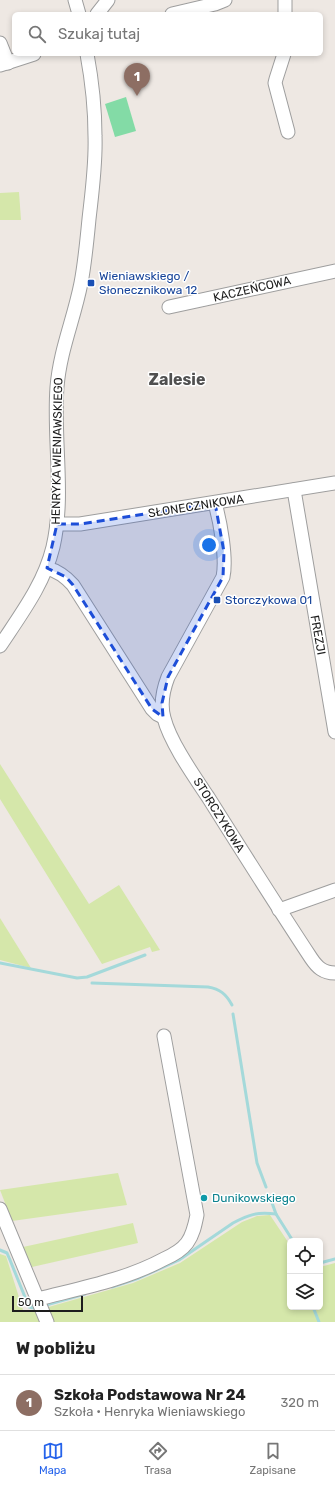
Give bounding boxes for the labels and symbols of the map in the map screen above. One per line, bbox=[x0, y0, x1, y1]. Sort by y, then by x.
pin: 1 bbox=[124, 63, 150, 96]
place label: Wieniawskiego / Słonecznikowa 12 bbox=[99, 269, 197, 297]
street label: KACZEŃCOWA bbox=[212, 273, 292, 305]
marker: Wieniawskiego / Słonecznikowa 12 bbox=[86, 278, 96, 288]
district label: Zalesie bbox=[149, 370, 205, 389]
street label: HENRYKA WIENIAWSKIEGO bbox=[49, 377, 65, 525]
street label: SŁONECZNIKOWA bbox=[147, 492, 245, 520]
your location bbox=[199, 535, 219, 555]
place label: Storczykowa 01 bbox=[225, 593, 312, 607]
marker: Storczykowa 01 bbox=[212, 595, 222, 605]
street label: FREZJI bbox=[308, 614, 328, 656]
street label: STORCZYKOWA bbox=[190, 775, 248, 855]
place label: Dunikowskiego bbox=[212, 1191, 296, 1205]
marker: Dunikowskiego bbox=[199, 1193, 209, 1203]
scale bar bbox=[12, 1294, 83, 1313]

